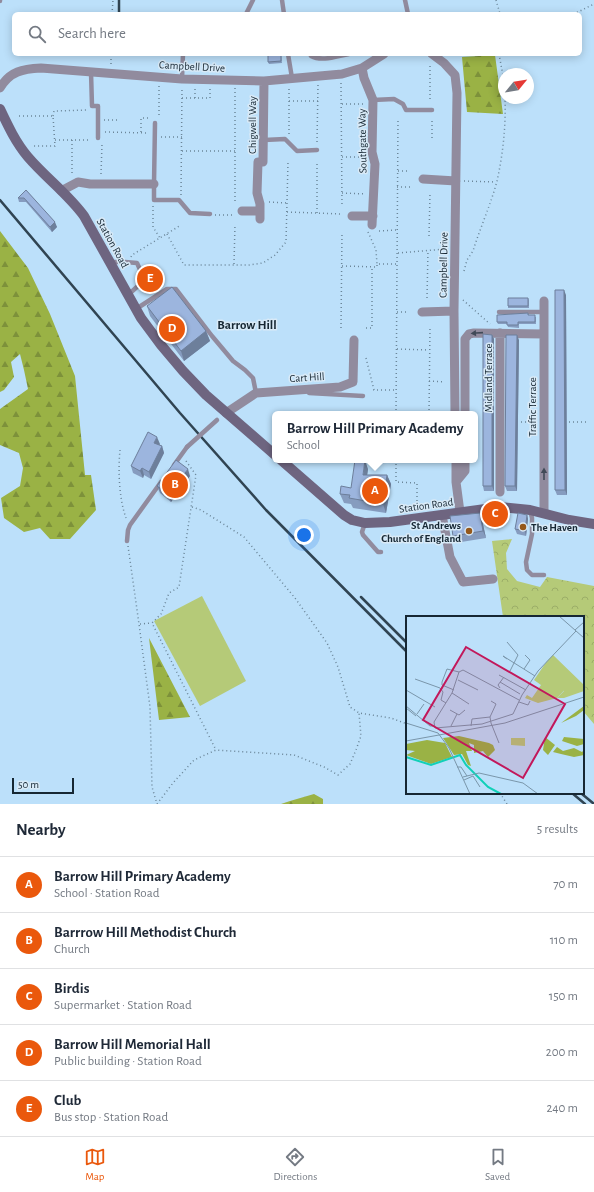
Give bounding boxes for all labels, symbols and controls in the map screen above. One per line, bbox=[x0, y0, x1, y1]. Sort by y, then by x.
search box bbox=[12, 12, 582, 56]
icon: search bbox=[26, 23, 48, 45]
text: Search here bbox=[58, 26, 126, 41]
street label: Campbell Drive bbox=[159, 59, 225, 74]
north arrow bbox=[498, 68, 534, 104]
street label: Chigwell Way bbox=[247, 96, 258, 154]
street label: Southgate Way bbox=[356, 108, 369, 173]
street label: Station Road bbox=[95, 217, 131, 270]
street label: Campbell Drive bbox=[437, 232, 450, 298]
pin: E bbox=[137, 264, 163, 294]
pin: D bbox=[159, 314, 185, 344]
district label: Barrow Hill bbox=[217, 319, 277, 332]
one-way arrow bbox=[471, 330, 483, 337]
street label: Midland Terrace bbox=[483, 343, 494, 413]
street label: Cart Hill bbox=[289, 371, 325, 384]
street label: Traffic Terrace bbox=[527, 377, 538, 437]
popup bbox=[272, 411, 478, 463]
text: Barrow Hill Primary Academy bbox=[287, 421, 463, 436]
text: School bbox=[287, 439, 320, 452]
one-way arrow bbox=[541, 467, 547, 480]
pin: B bbox=[162, 470, 188, 500]
pin: A bbox=[362, 476, 388, 506]
street label: Station Road bbox=[398, 496, 454, 515]
pin: C bbox=[482, 499, 508, 529]
place label: St Andrews Church of England bbox=[381, 520, 461, 544]
marker: The Haven bbox=[518, 522, 528, 532]
place label: The Haven bbox=[531, 522, 578, 533]
your location bbox=[294, 525, 314, 545]
marker: St Andrews Church of England bbox=[464, 526, 474, 536]
inset map bbox=[406, 616, 584, 794]
scale bar bbox=[12, 776, 74, 795]
text: 50 m bbox=[18, 779, 39, 790]
text: Nearby bbox=[16, 821, 66, 838]
text: 5 results bbox=[537, 823, 578, 836]
text: Barrow Hill Primary Academy bbox=[54, 869, 231, 884]
text: A bbox=[25, 878, 33, 891]
text: 70 m bbox=[553, 878, 578, 891]
text: School · Station Road bbox=[54, 887, 159, 900]
text: Barrrow Hill Methodist Church bbox=[54, 925, 237, 940]
text: B bbox=[25, 934, 33, 947]
text: 110 m bbox=[550, 934, 578, 947]
text: Church bbox=[54, 943, 90, 956]
text: Birdis bbox=[54, 981, 89, 996]
text: C bbox=[26, 990, 32, 1003]
text: 150 m bbox=[549, 990, 578, 1003]
text: Supermarket · Station Road bbox=[54, 999, 192, 1012]
text: Barrow Hill Memorial Hall bbox=[54, 1037, 211, 1052]
text: D bbox=[25, 1046, 33, 1059]
text: 200 m bbox=[546, 1046, 578, 1059]
text: Public building · Station Road bbox=[54, 1055, 202, 1068]
text: Club bbox=[54, 1093, 81, 1108]
text: E bbox=[26, 1102, 32, 1115]
text: 240 m bbox=[546, 1102, 578, 1115]
text: Bus stop · Station Road bbox=[54, 1111, 168, 1124]
tab: Map bbox=[84, 1146, 106, 1183]
tab: Directions bbox=[273, 1146, 317, 1183]
tab: Saved bbox=[485, 1146, 510, 1183]

